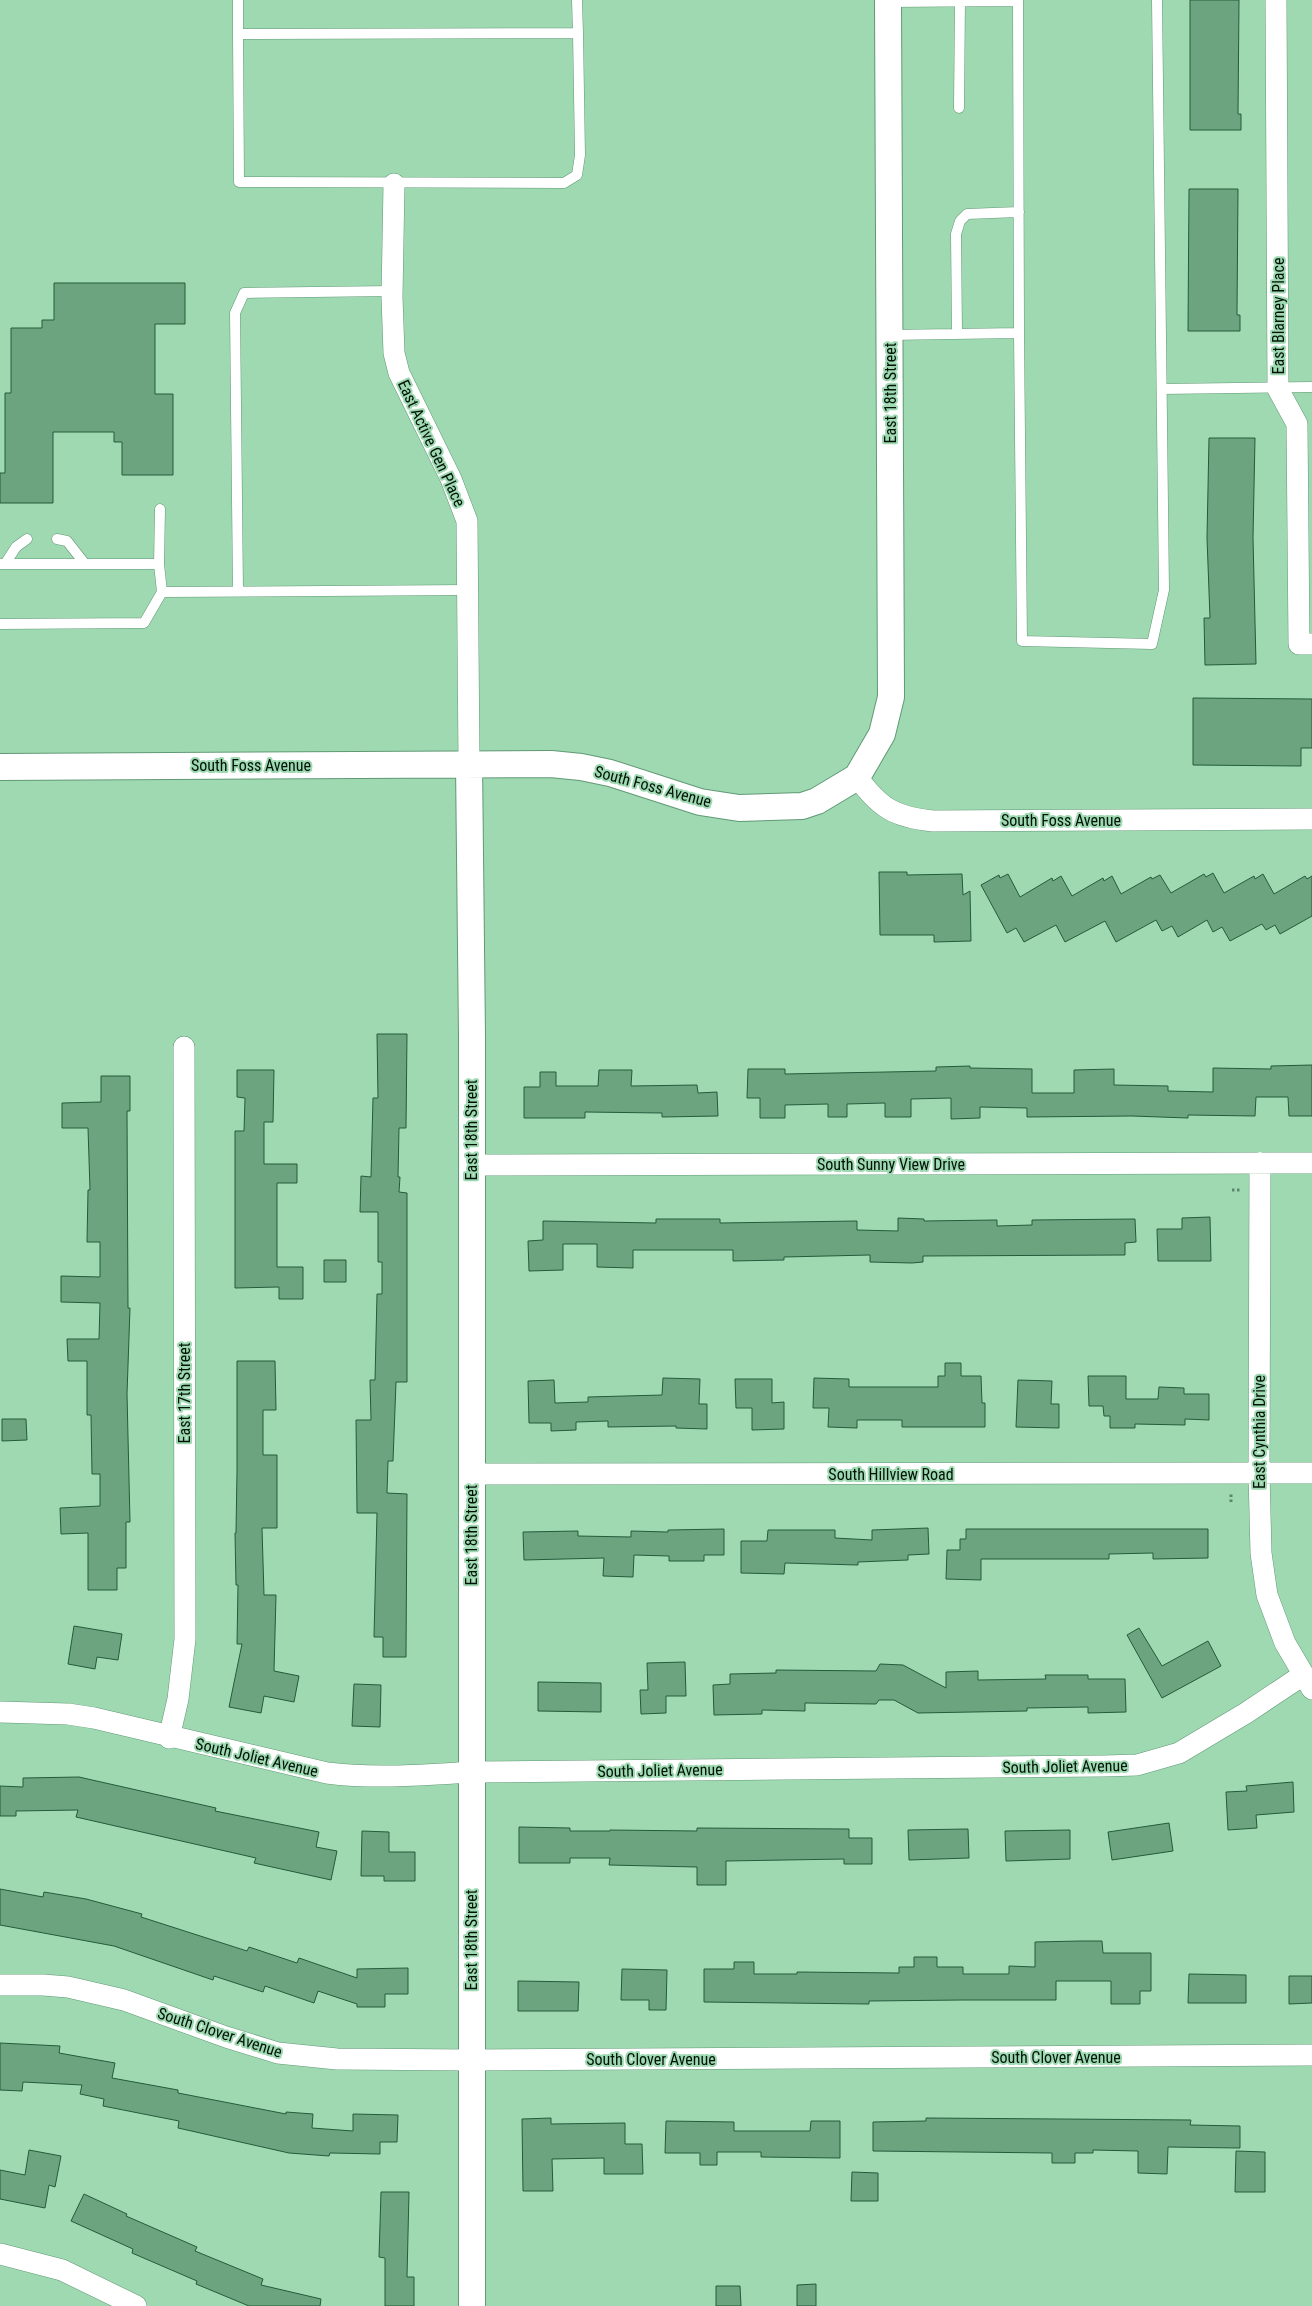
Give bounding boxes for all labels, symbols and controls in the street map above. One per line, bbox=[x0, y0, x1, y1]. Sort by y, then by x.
street label: East Blarney Place bbox=[1269, 258, 1288, 374]
street label: East 18th Street bbox=[881, 342, 900, 443]
street label: East Active Gen Place bbox=[394, 377, 469, 510]
street label: South Foss Avenue bbox=[191, 756, 311, 775]
street label: South Foss Avenue bbox=[592, 762, 713, 811]
street label: South Foss Avenue bbox=[1001, 811, 1121, 830]
street label: East 18th Street bbox=[462, 1079, 481, 1180]
street label: South Sunny View Drive bbox=[817, 1155, 965, 1174]
street label: East 17th Street bbox=[175, 1342, 194, 1443]
street label: East Cynthia Drive bbox=[1250, 1375, 1269, 1489]
street label: South Hillview Road bbox=[828, 1465, 954, 1484]
street label: East 18th Street bbox=[462, 1484, 481, 1585]
street label: South Joliet Avenue bbox=[194, 1734, 320, 1781]
street label: South Joliet Avenue bbox=[1002, 1756, 1128, 1777]
street label: South Joliet Avenue bbox=[597, 1760, 723, 1781]
street label: East 18th Street bbox=[462, 1889, 481, 1990]
street label: South Clover Avenue bbox=[155, 2003, 284, 2062]
street label: South Clover Avenue bbox=[991, 2048, 1121, 2067]
street label: South Clover Avenue bbox=[586, 2050, 716, 2069]

